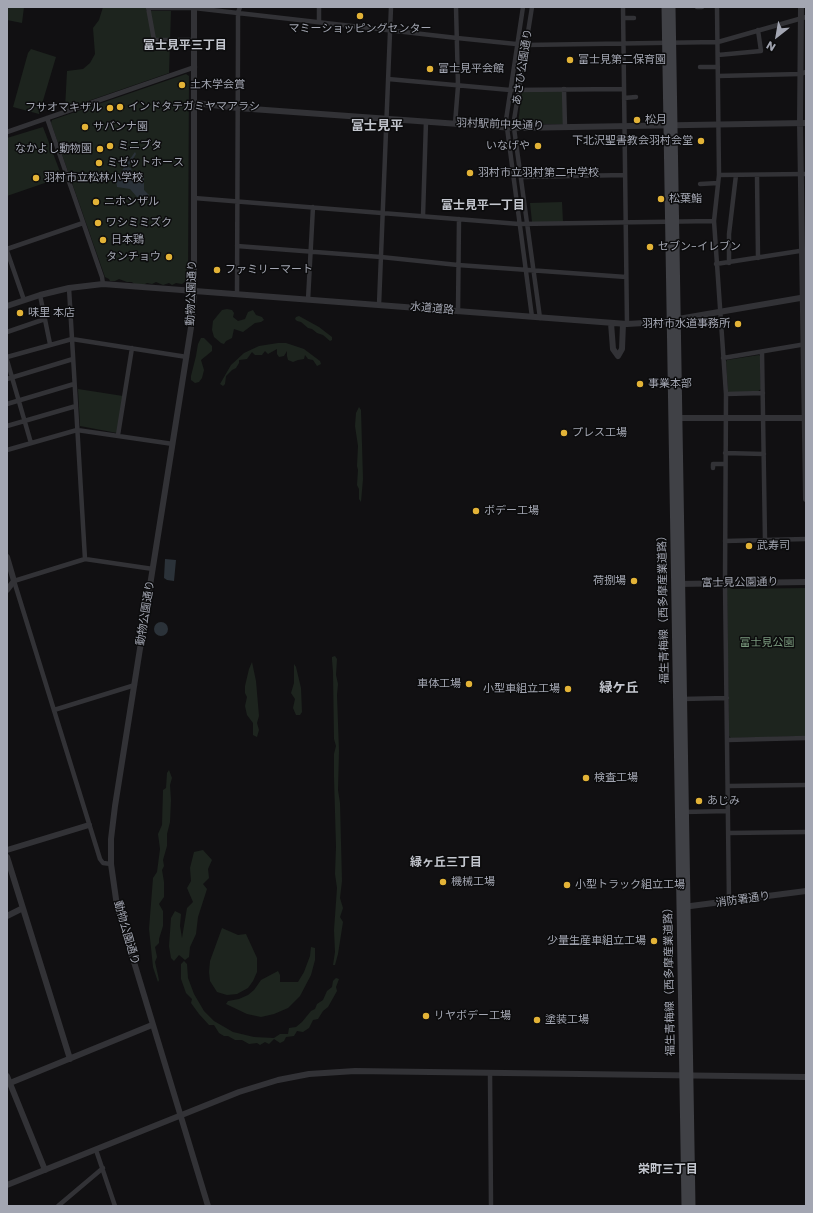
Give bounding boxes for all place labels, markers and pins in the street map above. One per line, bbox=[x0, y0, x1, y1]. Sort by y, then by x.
marker: マミーショッピングセンター bbox=[355, 11, 365, 21]
place label: マミーショッピングセンター bbox=[289, 22, 431, 36]
place label: 富士見第二保育園 bbox=[578, 53, 666, 67]
marker: 富士見第二保育園 bbox=[565, 55, 575, 65]
place label: 富士見平会館 bbox=[438, 62, 504, 76]
marker: 富士見平会館 bbox=[425, 64, 435, 74]
place label: 土木学会賞 bbox=[190, 78, 245, 92]
marker: 土木学会賞 bbox=[177, 80, 187, 90]
place label: インドタテガミヤマアラシ bbox=[128, 100, 260, 114]
place label: フサオマキザル bbox=[25, 101, 102, 115]
marker: インドタテガミヤマアラシ bbox=[115, 102, 125, 112]
marker: フサオマキザル bbox=[105, 103, 115, 113]
place label: 松月 bbox=[645, 113, 667, 127]
marker: 松月 bbox=[632, 115, 642, 125]
place label: サバンナ園 bbox=[93, 120, 148, 134]
marker: サバンナ園 bbox=[80, 122, 90, 132]
place label: 下北沢聖書教会羽村会堂 bbox=[572, 134, 693, 148]
marker: 下北沢聖書教会羽村会堂 bbox=[696, 136, 706, 146]
place label: ミニブタ bbox=[118, 139, 162, 153]
place label: いなげや bbox=[486, 139, 530, 153]
marker: ミニブタ bbox=[105, 141, 115, 151]
marker: いなげや bbox=[533, 141, 543, 151]
place label: なかよし動物園 bbox=[15, 142, 92, 156]
marker: なかよし動物園 bbox=[95, 144, 105, 154]
place label: ミゼットホース bbox=[107, 156, 184, 170]
marker: ミゼットホース bbox=[94, 158, 104, 168]
place label: 羽村市立羽村第二中学校 bbox=[478, 166, 599, 180]
marker: 羽村市立羽村第二中学校 bbox=[465, 168, 475, 178]
place label: 羽村市立松林小学校 bbox=[44, 171, 143, 185]
marker: 羽村市立松林小学校 bbox=[31, 173, 41, 183]
place label: 松葉鮨 bbox=[669, 192, 702, 206]
marker: 松葉鮨 bbox=[656, 194, 666, 204]
place label: ニホンザル bbox=[104, 195, 159, 209]
marker: ニホンザル bbox=[91, 197, 101, 207]
place label: ワシミミズク bbox=[106, 216, 172, 230]
marker: ワシミミズク bbox=[93, 218, 103, 228]
place label: 日本鶏 bbox=[111, 233, 144, 247]
marker: 日本鶏 bbox=[98, 235, 108, 245]
place label: セブン-イレブン bbox=[658, 240, 741, 254]
marker: セブン-イレブン bbox=[645, 242, 655, 252]
place label: タンチョウ bbox=[106, 250, 161, 264]
marker: タンチョウ bbox=[164, 252, 174, 262]
place label: ファミリーマート bbox=[225, 263, 313, 277]
marker: ファミリーマート bbox=[212, 265, 222, 275]
place label: 味里 本店 bbox=[28, 306, 75, 320]
marker: 味里 本店 bbox=[15, 308, 25, 318]
place label: 羽村市水道事務所 bbox=[642, 317, 730, 331]
marker: 羽村市水道事務所 bbox=[733, 319, 743, 329]
place label: 事業本部 bbox=[648, 377, 692, 391]
marker: 事業本部 bbox=[635, 379, 645, 389]
place label: プレス工場 bbox=[572, 426, 627, 440]
marker: プレス工場 bbox=[559, 428, 569, 438]
place label: ボデー工場 bbox=[484, 504, 539, 518]
marker: ボデー工場 bbox=[471, 506, 481, 516]
place label: 武寿司 bbox=[757, 539, 790, 553]
marker: 武寿司 bbox=[744, 541, 754, 551]
place label: 荷捌場 bbox=[593, 574, 626, 588]
marker: 荷捌場 bbox=[629, 576, 639, 586]
place label: 車体工場 bbox=[417, 677, 461, 691]
marker: 車体工場 bbox=[464, 679, 474, 689]
place label: 小型車組立工場 bbox=[483, 682, 560, 696]
marker: 小型車組立工場 bbox=[563, 684, 573, 694]
place label: 検査工場 bbox=[594, 771, 638, 785]
marker: 検査工場 bbox=[581, 773, 591, 783]
place label: あじみ bbox=[707, 794, 740, 808]
marker: あじみ bbox=[694, 796, 704, 806]
place label: 機械工場 bbox=[451, 875, 495, 889]
marker: 機械工場 bbox=[438, 877, 448, 887]
place label: 小型トラック組立工場 bbox=[575, 878, 685, 892]
marker: 小型トラック組立工場 bbox=[562, 880, 572, 890]
place label: 少量生産車組立工場 bbox=[547, 934, 646, 948]
marker: 少量生産車組立工場 bbox=[649, 936, 659, 946]
place label: リヤボデー工場 bbox=[434, 1009, 511, 1023]
marker: リヤボデー工場 bbox=[421, 1011, 431, 1021]
place label: 塗装工場 bbox=[545, 1013, 589, 1027]
marker: 塗装工場 bbox=[532, 1015, 542, 1025]

